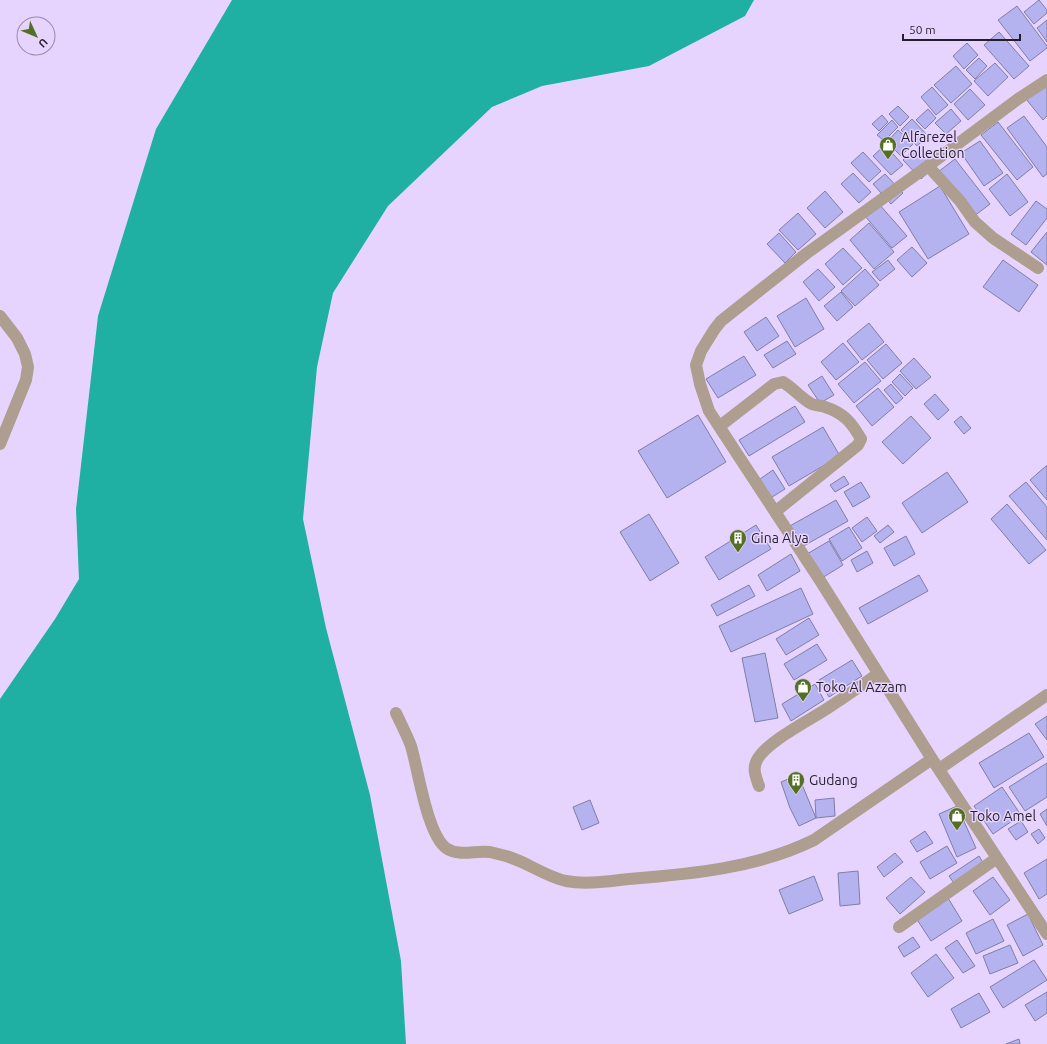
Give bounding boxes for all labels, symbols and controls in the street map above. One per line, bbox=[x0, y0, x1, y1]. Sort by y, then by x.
north arrow bbox=[16, 16, 56, 56]
scale bar bbox=[903, 16, 1020, 42]
text: 50 m bbox=[909, 23, 936, 36]
text: U bbox=[36, 36, 50, 50]
place label: Alfarezel Collection bbox=[901, 129, 964, 161]
shop icon: Alfarezel Collection bbox=[878, 135, 898, 160]
building icon: Gina Alya bbox=[728, 528, 748, 553]
place label: Gina Alya bbox=[751, 530, 809, 546]
shop icon: Toko Al Azzam bbox=[793, 677, 813, 702]
place label: Toko Al Azzam bbox=[816, 679, 907, 695]
building icon: Gudang bbox=[786, 770, 806, 795]
place label: Gudang bbox=[809, 772, 858, 788]
shop icon: Toko Amel bbox=[947, 806, 967, 831]
place label: Toko Amel bbox=[970, 808, 1036, 824]

